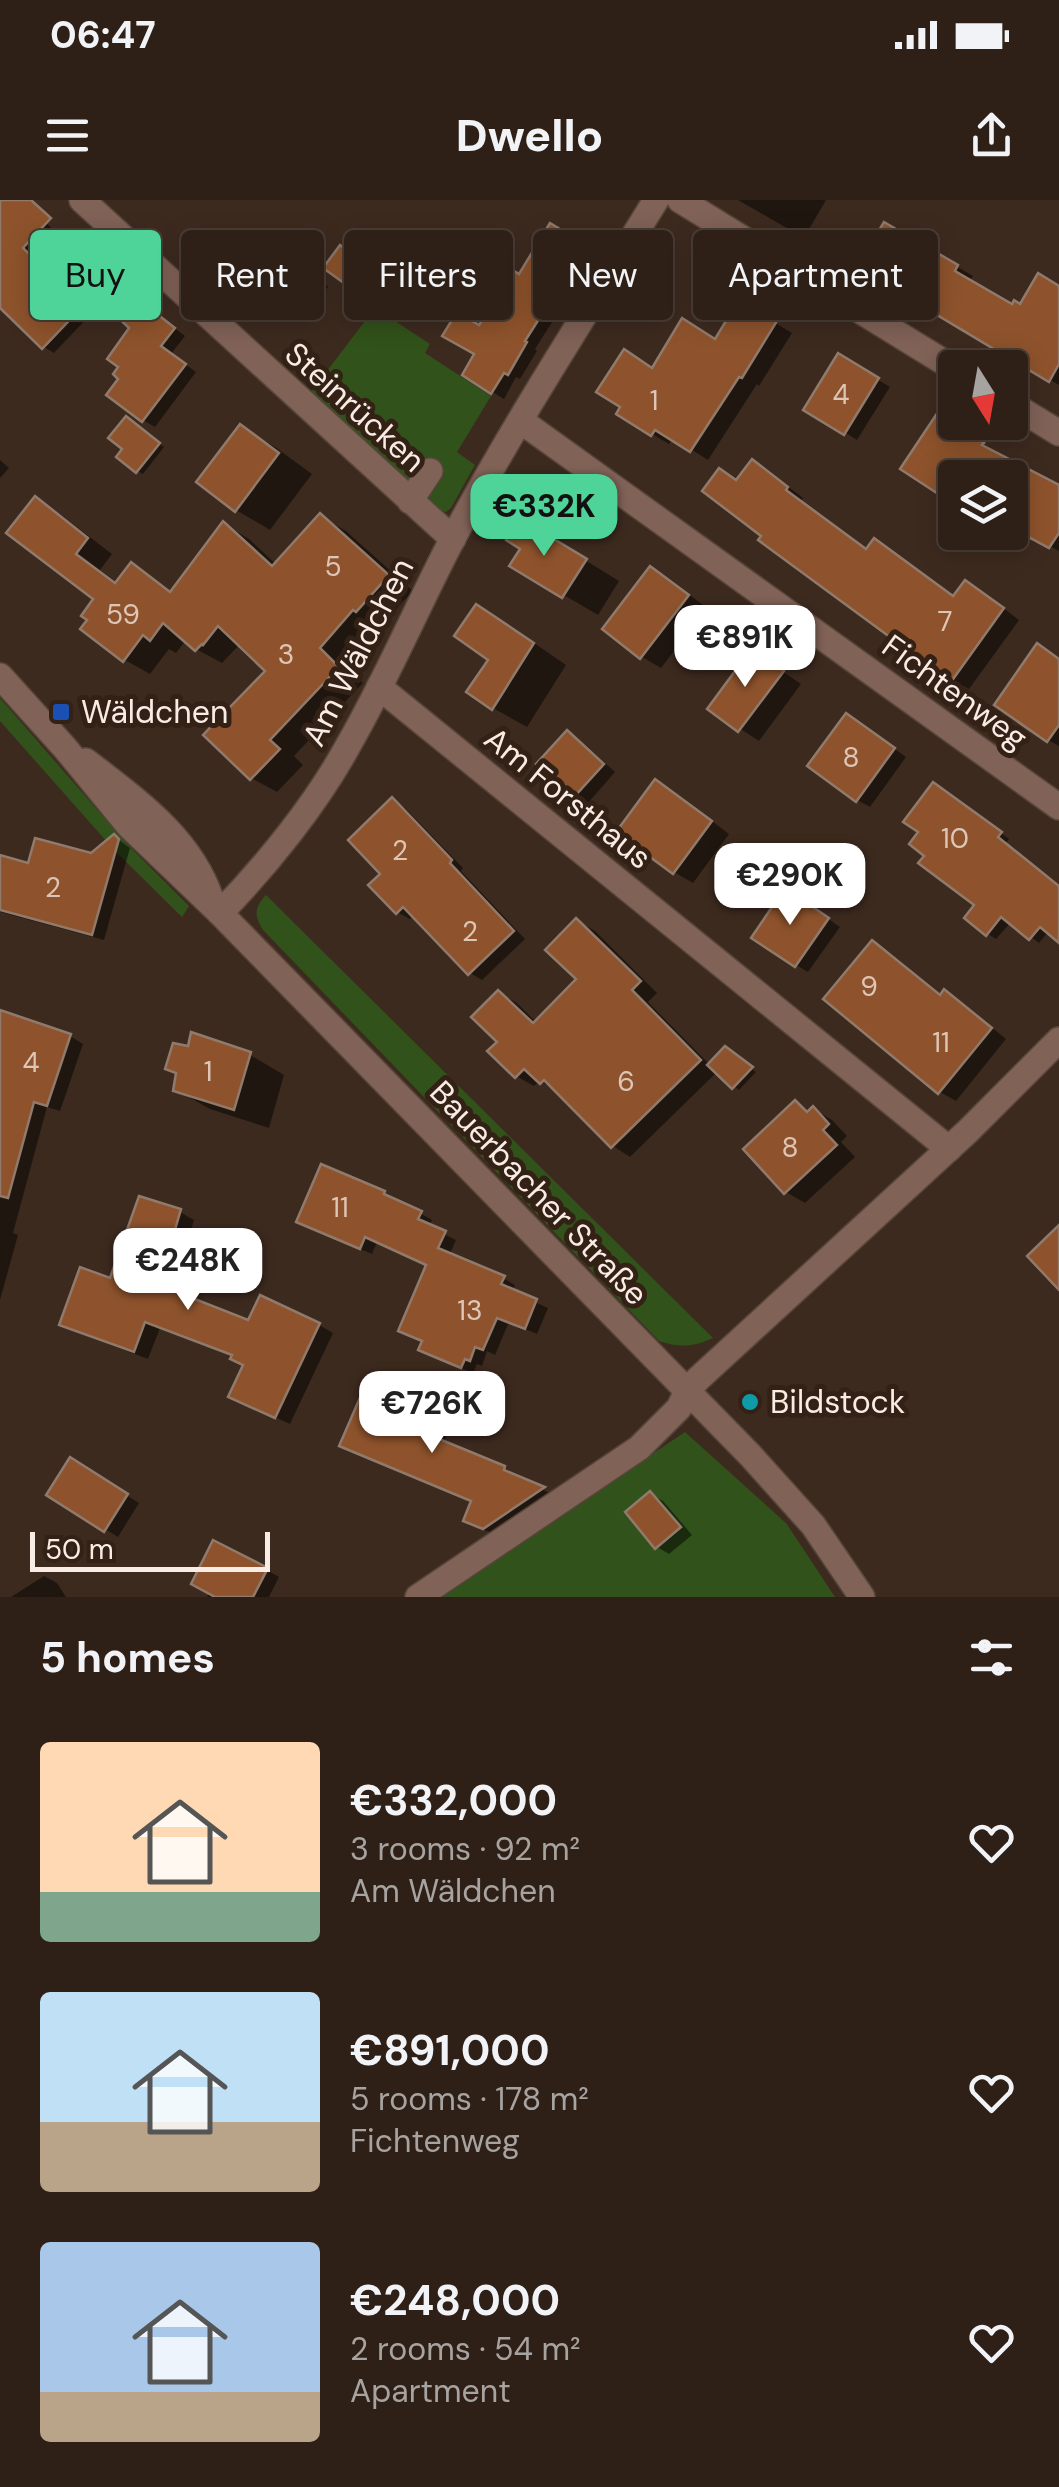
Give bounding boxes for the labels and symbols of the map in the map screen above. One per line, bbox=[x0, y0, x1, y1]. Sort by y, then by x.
street label: Steinrücken bbox=[276, 333, 434, 481]
north arrow bbox=[938, 350, 1028, 440]
house number: 4 bbox=[833, 376, 850, 413]
house number: 1 bbox=[650, 382, 658, 419]
pin: €332K bbox=[474, 474, 614, 559]
house number: 5 bbox=[324, 548, 342, 585]
street label: Am Wäldchen bbox=[293, 551, 423, 753]
house number: 59 bbox=[106, 596, 140, 633]
house number: 7 bbox=[938, 603, 952, 640]
pin: €891K bbox=[675, 605, 815, 690]
street label: Fichtenweg bbox=[874, 625, 1036, 759]
house number: 3 bbox=[278, 636, 294, 673]
place label: Wäldchen bbox=[81, 691, 228, 733]
marker: Wäldchen bbox=[50, 701, 72, 723]
street label: Am Forsthaus bbox=[476, 718, 660, 878]
house number: 8 bbox=[842, 739, 860, 776]
house number: 10 bbox=[941, 820, 969, 857]
house number: 2 bbox=[392, 832, 408, 869]
pin: €290K bbox=[720, 843, 860, 928]
house number: 2 bbox=[45, 869, 61, 906]
house number: 2 bbox=[462, 913, 478, 950]
house number: 9 bbox=[860, 968, 878, 1005]
house number: 11 bbox=[932, 1024, 950, 1061]
house number: 4 bbox=[23, 1044, 40, 1081]
house number: 1 bbox=[204, 1053, 212, 1090]
house number: 6 bbox=[617, 1063, 635, 1100]
street label: Bauerbacher Straße bbox=[421, 1072, 657, 1314]
house number: 8 bbox=[781, 1129, 799, 1166]
house number: 11 bbox=[331, 1189, 349, 1226]
pin: €248K bbox=[118, 1228, 258, 1313]
house number: 13 bbox=[457, 1292, 483, 1329]
pin: €726K bbox=[362, 1371, 502, 1456]
place label: Bildstock bbox=[770, 1381, 905, 1423]
marker: Bildstock bbox=[739, 1391, 761, 1413]
scale bar bbox=[30, 1527, 270, 1572]

